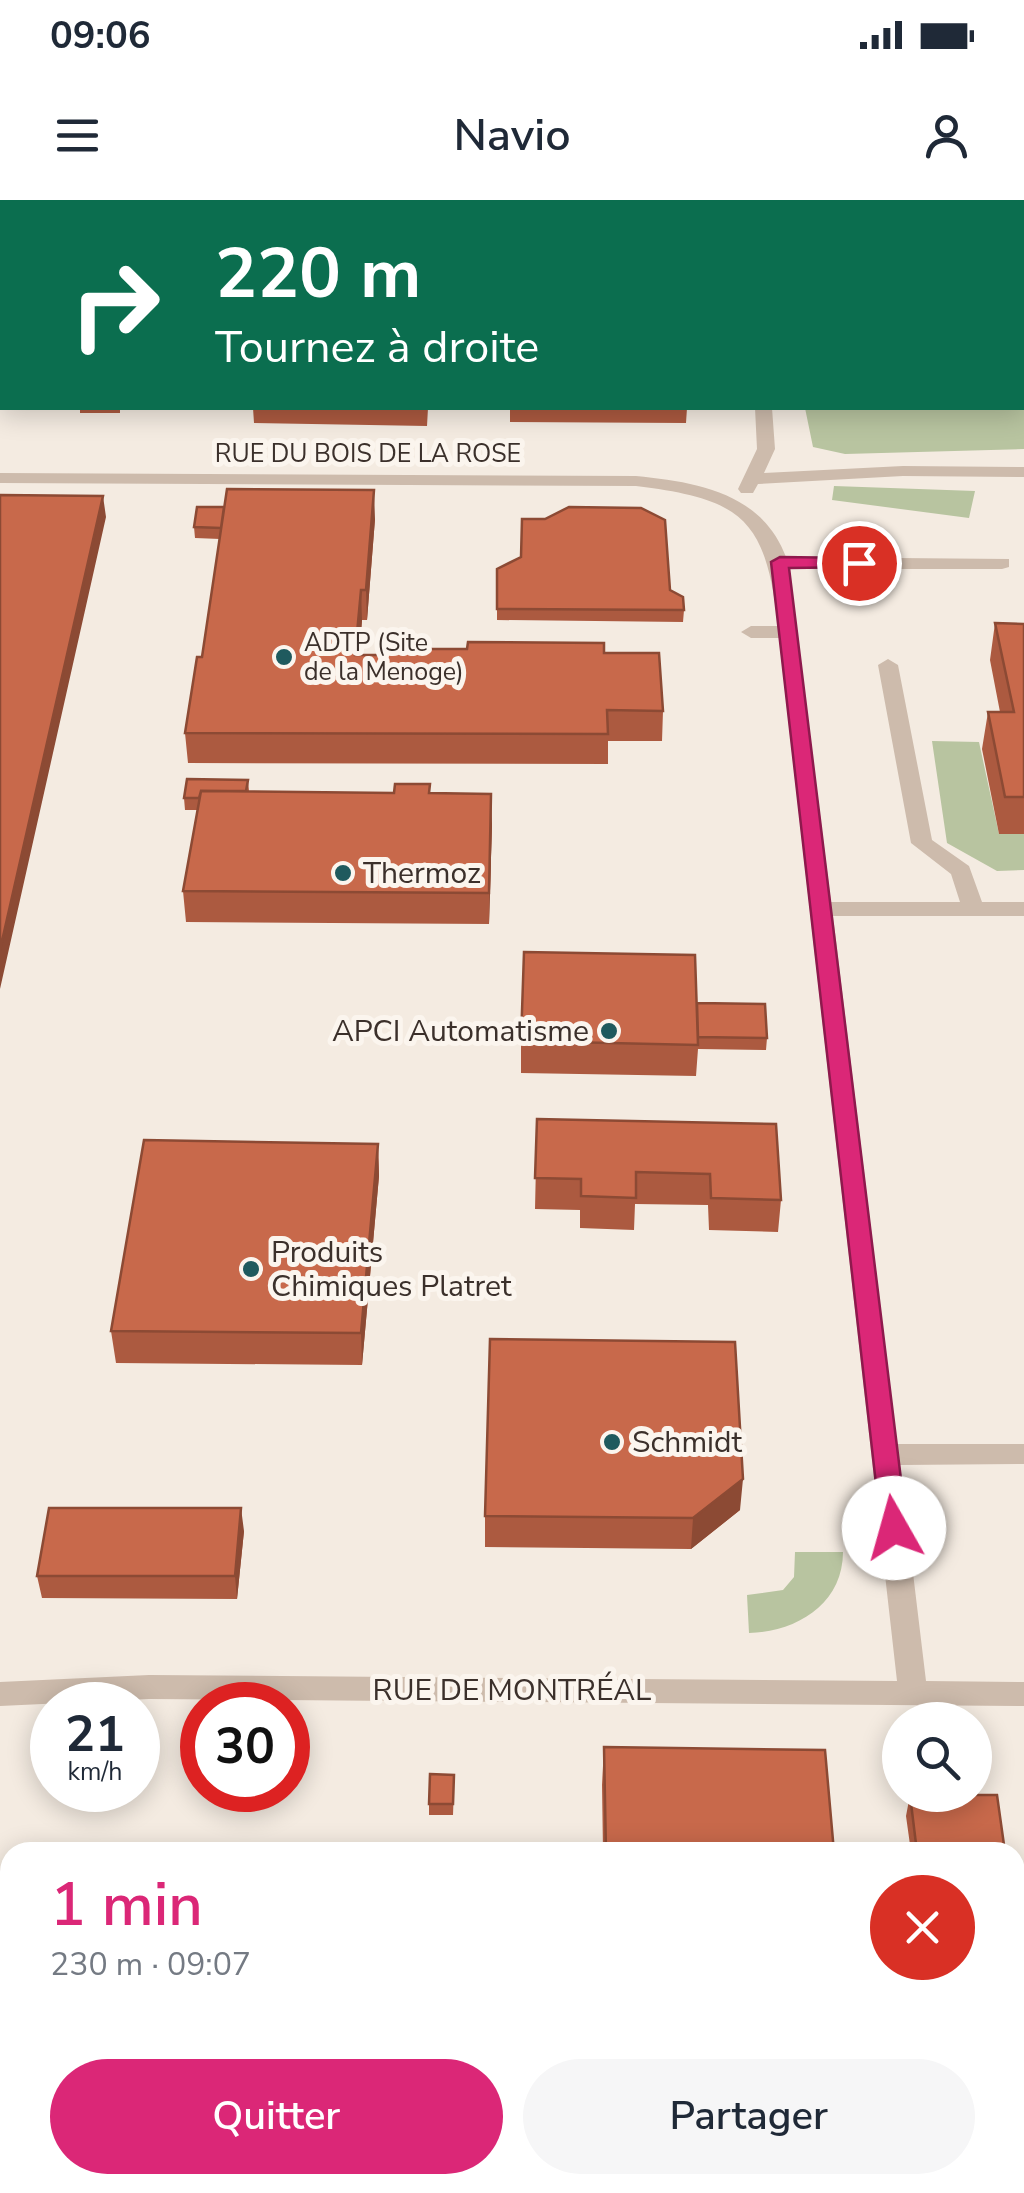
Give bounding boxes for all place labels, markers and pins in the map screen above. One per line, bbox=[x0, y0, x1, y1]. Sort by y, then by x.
pin bbox=[817, 521, 902, 606]
place label: ADTP (Site de la Menoge) bbox=[304, 626, 464, 689]
marker: ADTP (Site de la Menoge) bbox=[273, 646, 295, 668]
place label: Thermoz bbox=[363, 853, 481, 894]
marker: Thermoz bbox=[332, 862, 354, 884]
place label: APCI Automatisme bbox=[332, 1011, 589, 1052]
marker: APCI Automatisme bbox=[598, 1020, 620, 1042]
place label: Produits Chimiques Platret bbox=[271, 1232, 512, 1307]
marker: Produits Chimiques Platret bbox=[240, 1258, 262, 1280]
place label: Schmidt bbox=[632, 1422, 743, 1463]
marker: Schmidt bbox=[601, 1431, 623, 1453]

